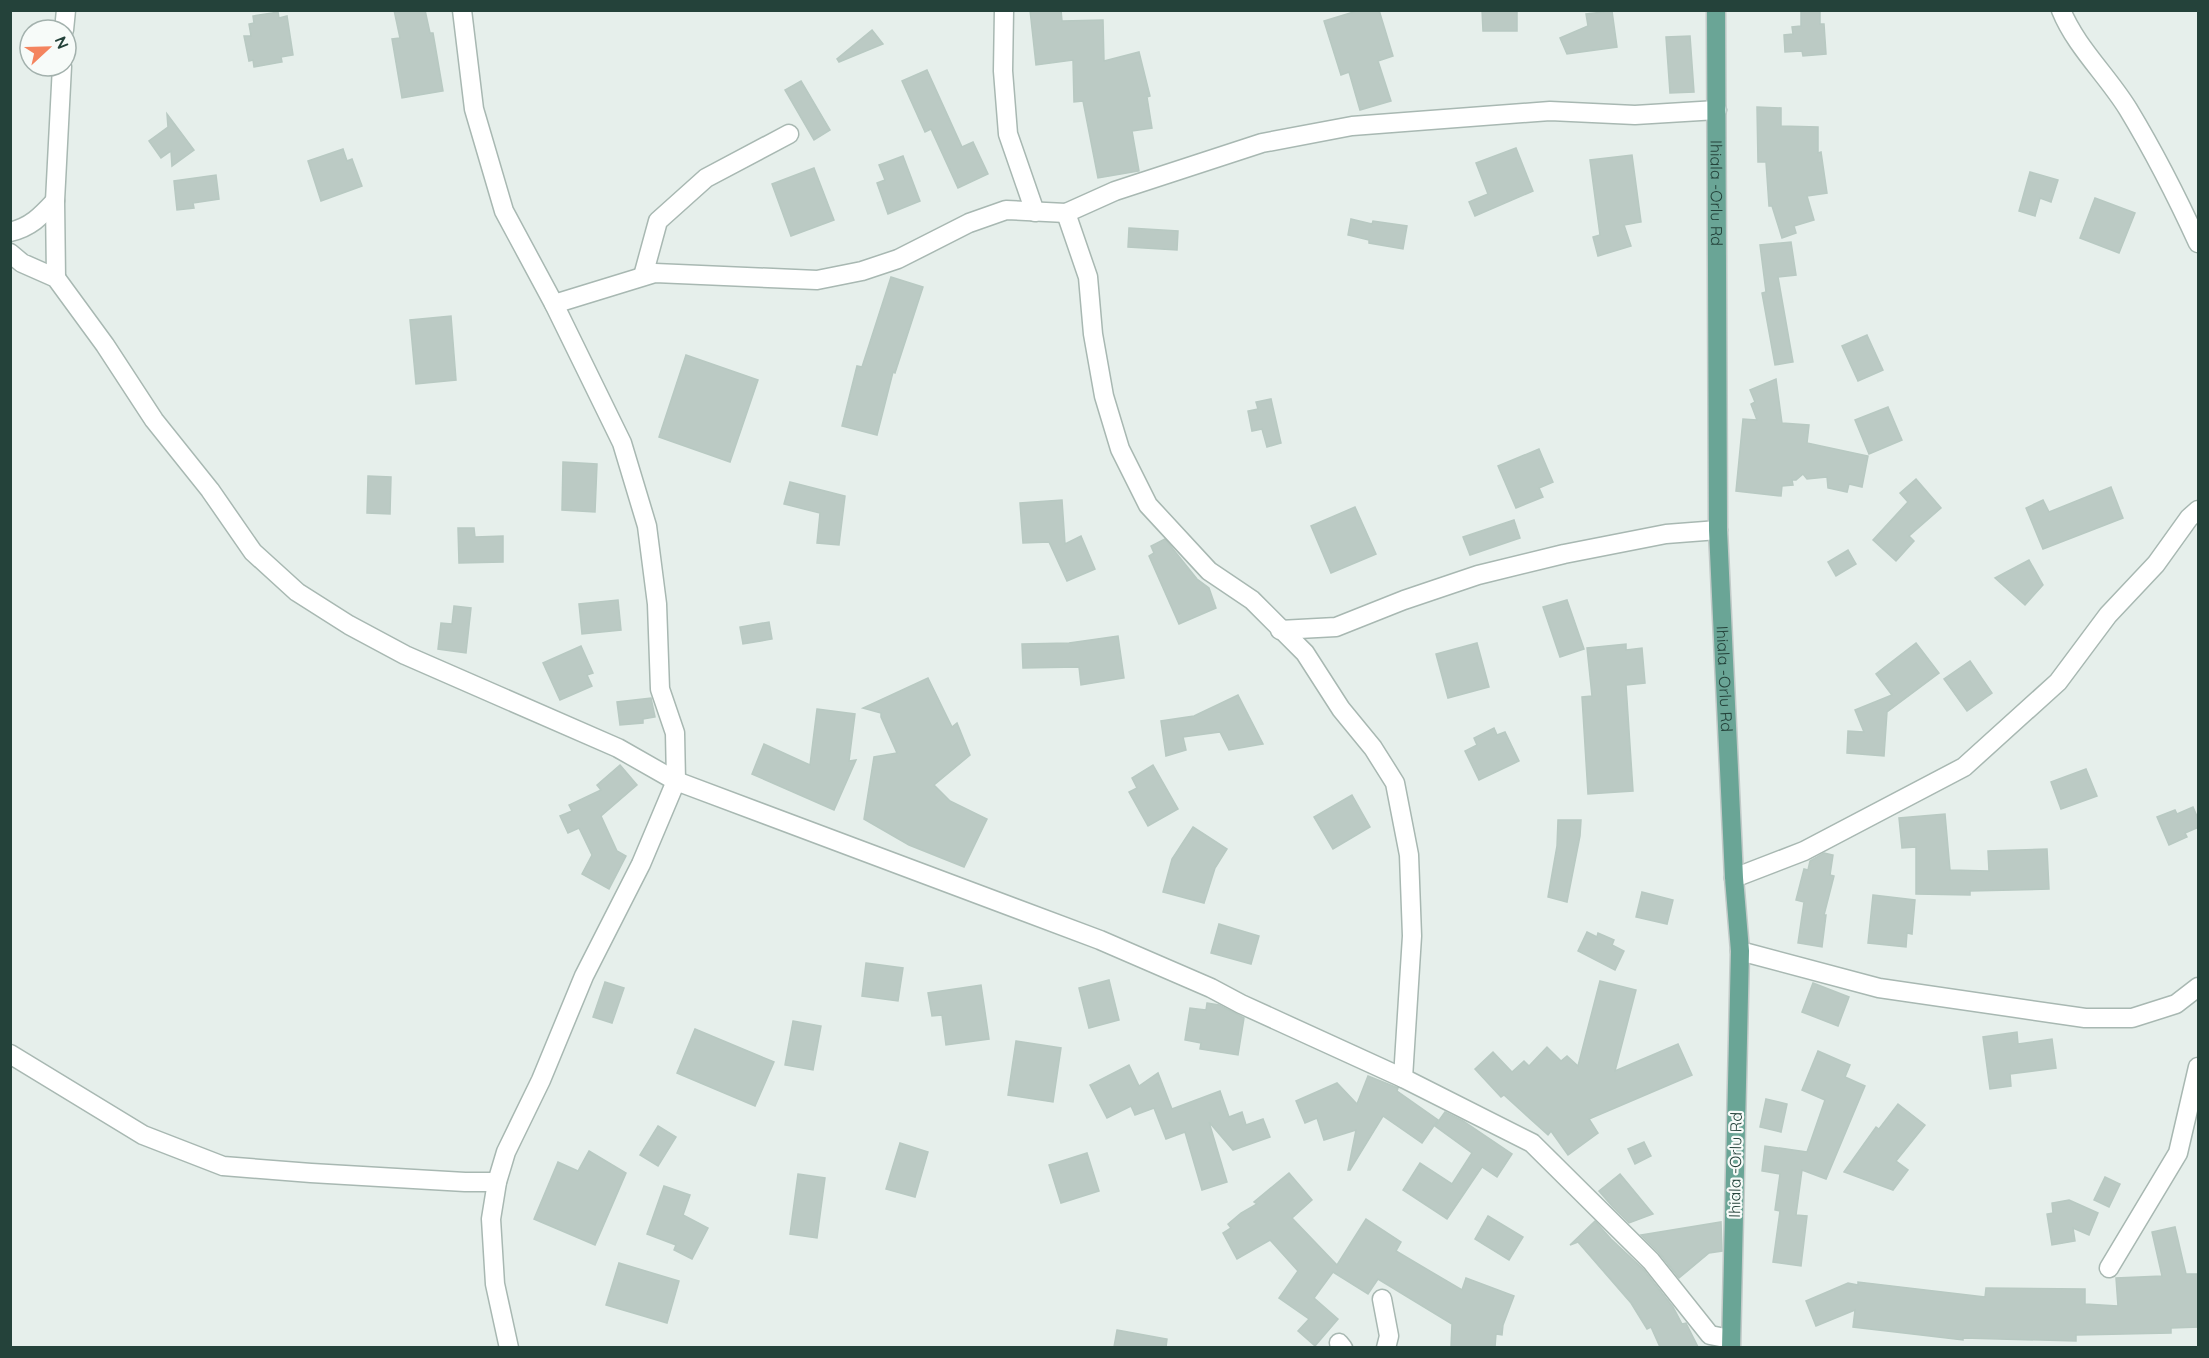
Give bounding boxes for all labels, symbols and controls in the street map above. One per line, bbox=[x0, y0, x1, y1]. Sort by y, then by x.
north arrow bbox=[18, 18, 78, 78]
text: N bbox=[50, 33, 73, 52]
street label: Ihiala -Orlu Rd bbox=[1706, 140, 1727, 246]
street label: Ihiala -Orlu Rd bbox=[1712, 625, 1737, 732]
street label: Ihiala -Orlu Rd bbox=[1724, 1112, 1746, 1218]

